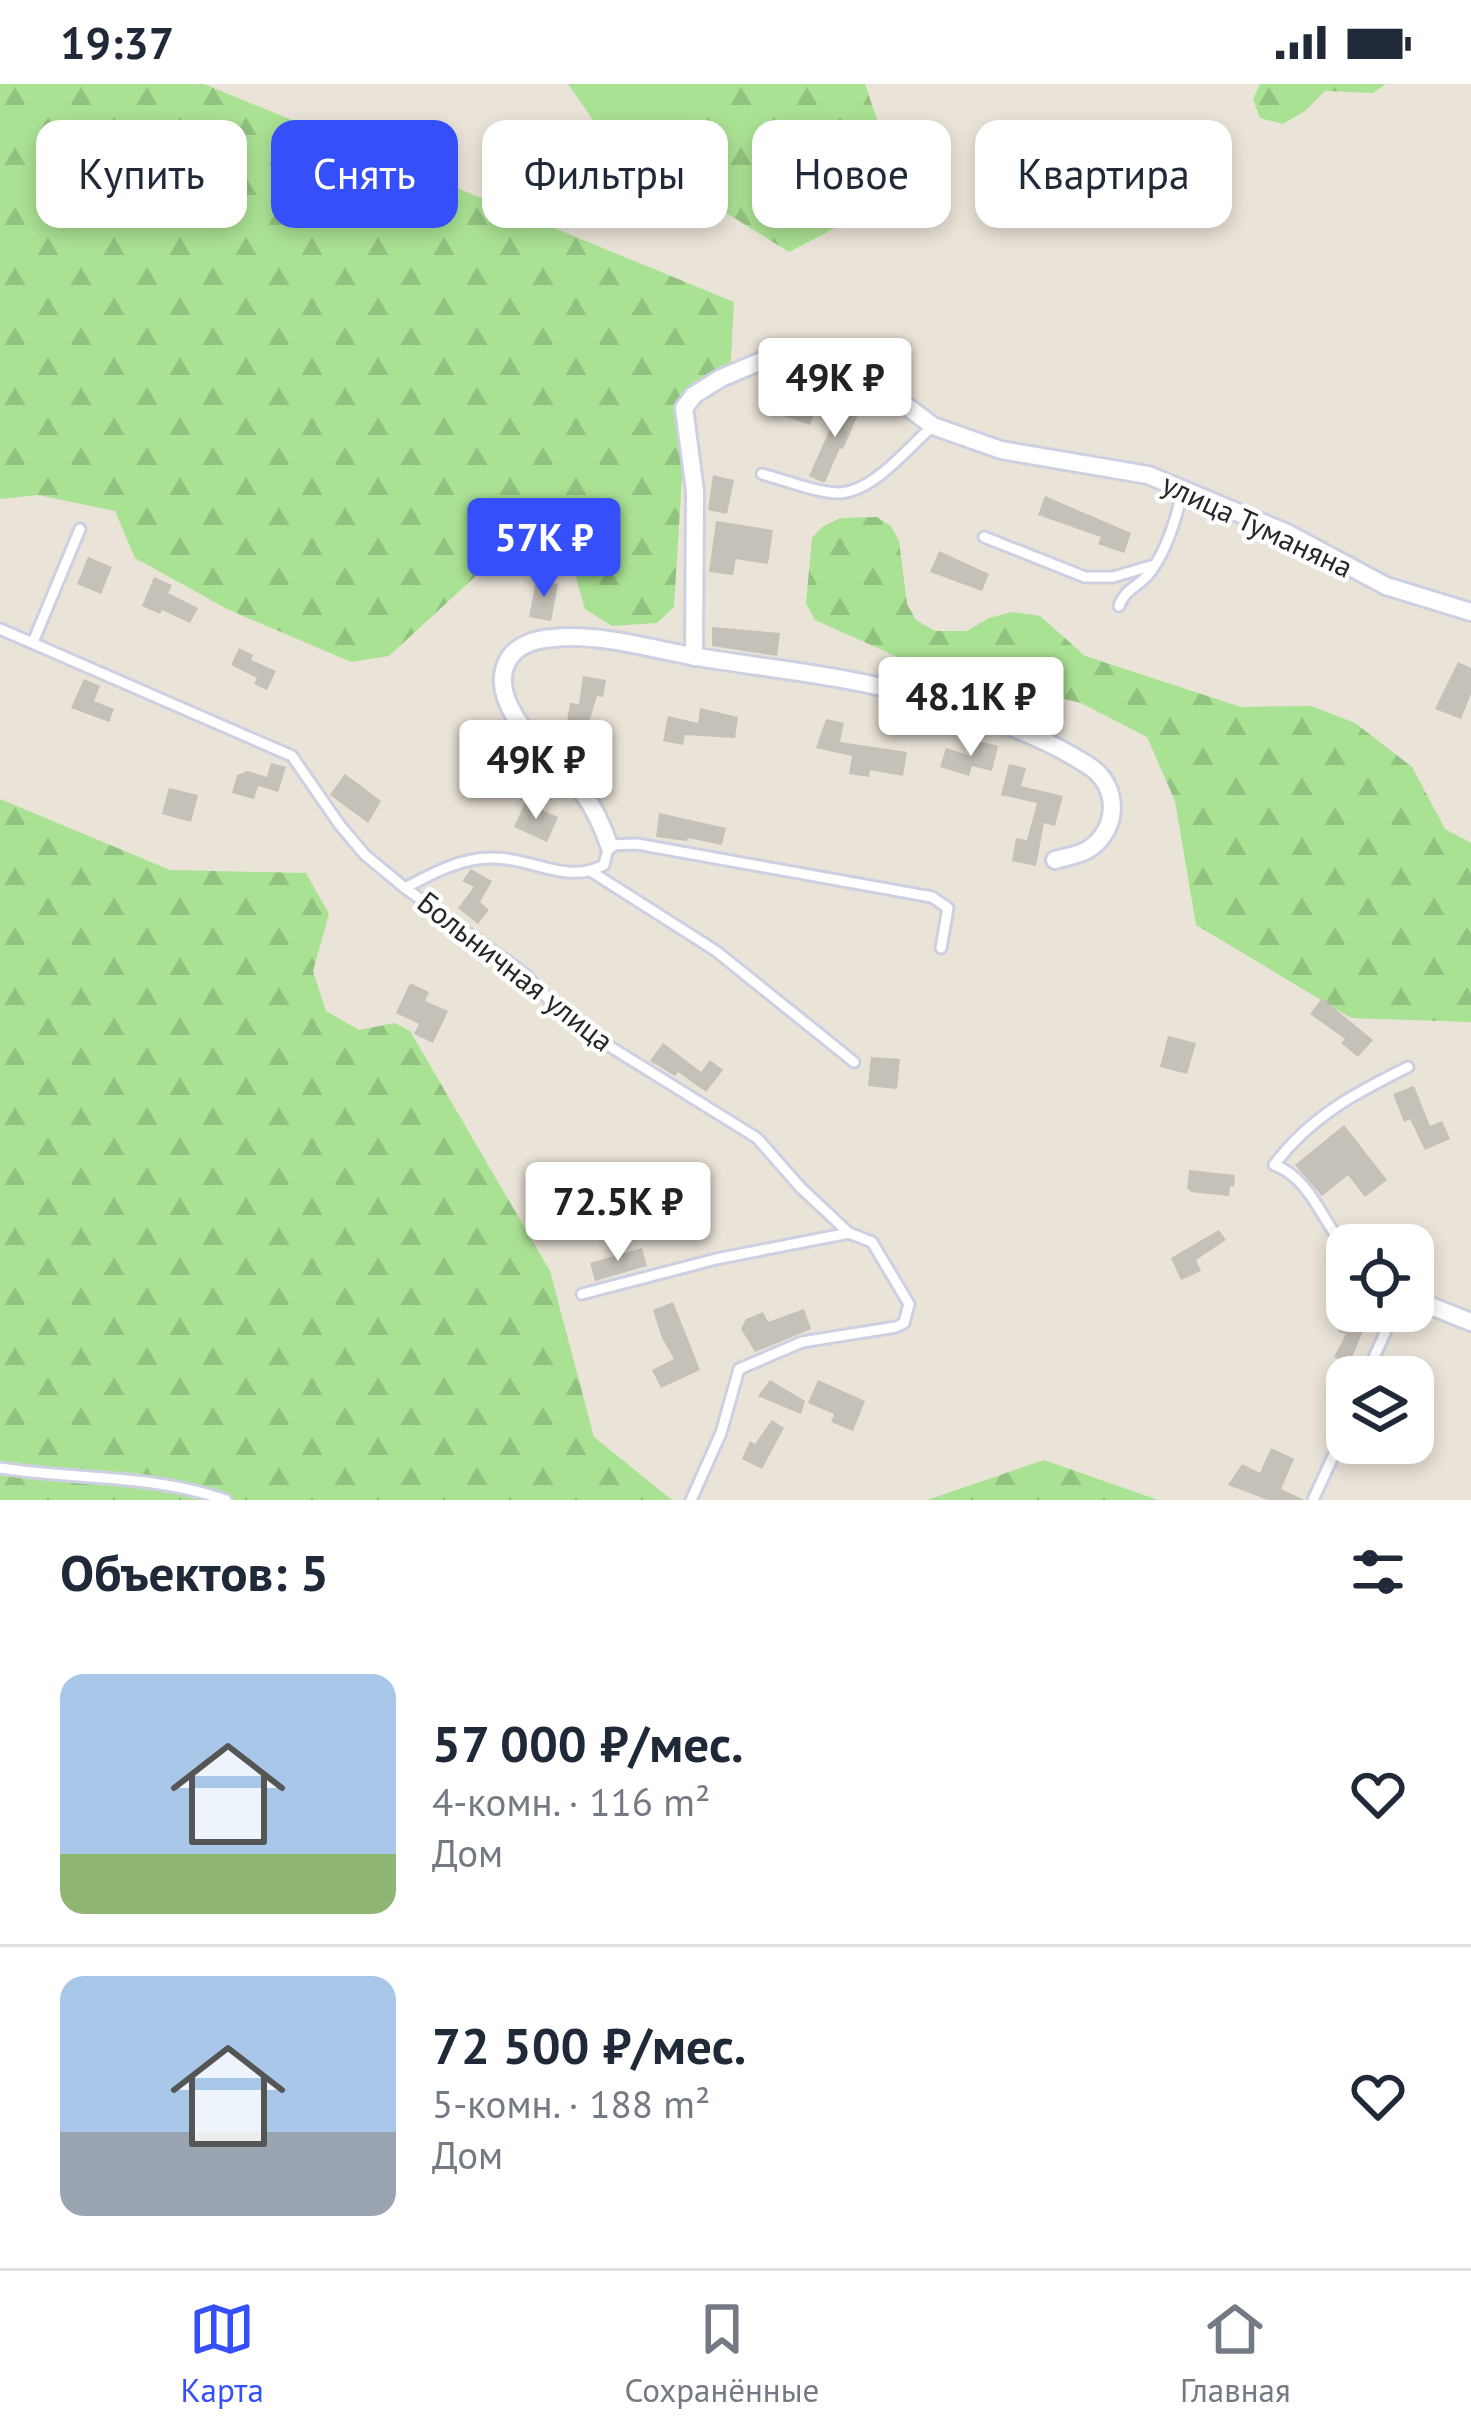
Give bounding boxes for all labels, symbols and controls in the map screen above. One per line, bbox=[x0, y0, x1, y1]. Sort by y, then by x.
text: 19:37 bbox=[60, 13, 174, 71]
chip: Купить bbox=[36, 120, 247, 228]
chip: Снять bbox=[271, 120, 458, 228]
chip: Фильтры bbox=[482, 120, 728, 228]
chip: Новое bbox=[752, 120, 951, 228]
chip: Квартира bbox=[975, 120, 1232, 228]
pin: 49K ₽ bbox=[751, 338, 919, 440]
text: 49K ₽ bbox=[785, 351, 885, 402]
street label: улица Туманяна bbox=[1156, 463, 1359, 586]
pin: 57K ₽ bbox=[460, 498, 628, 600]
text: 57K ₽ bbox=[494, 511, 594, 562]
pin: 48.1K ₽ bbox=[860, 657, 1082, 759]
text: 48.1K ₽ bbox=[906, 670, 1036, 721]
pin: 49K ₽ bbox=[452, 720, 620, 822]
text: 49K ₽ bbox=[486, 733, 586, 784]
street label: Больничная улица bbox=[410, 882, 622, 1060]
pin: 72.5K ₽ bbox=[507, 1162, 729, 1264]
text: 72.5K ₽ bbox=[553, 1175, 683, 1226]
map controls bbox=[1326, 1224, 1434, 1464]
button: locate bbox=[1326, 1224, 1434, 1332]
button: layers bbox=[1326, 1356, 1434, 1464]
text: Объектов: 5 bbox=[60, 1539, 329, 1605]
icon: filters bbox=[1345, 1539, 1411, 1605]
text: 57 000 ₽/мес. bbox=[432, 1710, 744, 1776]
icon: home bbox=[156, 1722, 300, 1866]
icon: heart bbox=[1345, 1761, 1411, 1827]
text: 4-комн. · 116 m² bbox=[432, 1776, 710, 1827]
text: Дом bbox=[432, 1827, 503, 1878]
text: 72 500 ₽/мес. bbox=[432, 2012, 746, 2078]
icon: home bbox=[156, 2024, 300, 2168]
icon: heart bbox=[1345, 2063, 1411, 2129]
text: 5-комн. · 188 m² bbox=[432, 2078, 710, 2129]
text: Дом bbox=[432, 2129, 503, 2180]
tab: Карта bbox=[180, 2296, 264, 2411]
tab: Сохранённые bbox=[625, 2296, 819, 2411]
tab: Главная bbox=[1180, 2296, 1291, 2411]

